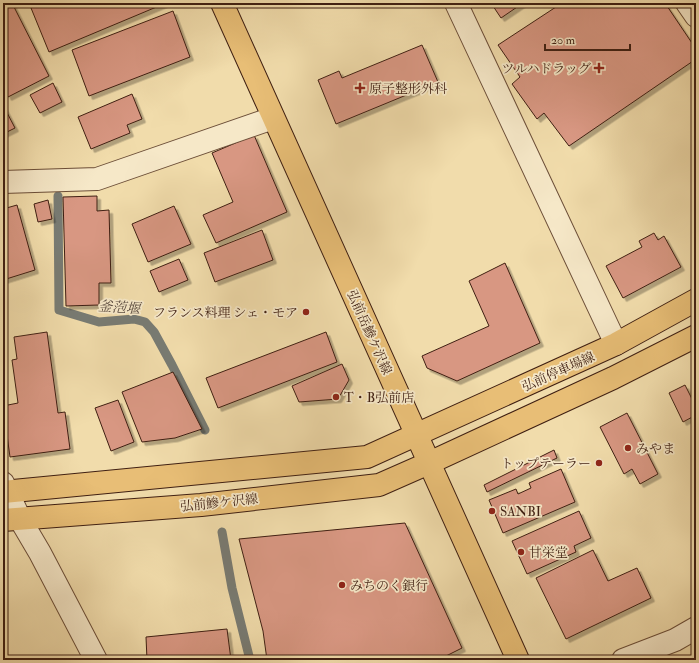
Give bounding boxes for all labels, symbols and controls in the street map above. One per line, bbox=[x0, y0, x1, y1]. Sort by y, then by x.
scale bar bbox=[545, 26, 630, 52]
text: 20 m bbox=[551, 33, 576, 48]
place label: ツルハドラッグ bbox=[501, 61, 591, 77]
marker: ツルハドラッグ bbox=[594, 63, 604, 73]
place label: 原子整形外科 bbox=[369, 81, 447, 97]
marker: 原子整形外科 bbox=[354, 82, 366, 94]
street label: 弘前岳鰺ケ沢線 bbox=[343, 288, 395, 377]
water label: 釜萢堰 bbox=[97, 298, 143, 318]
place label: フランス料理 シェ・モア bbox=[153, 305, 298, 321]
marker: フランス料理 シェ・モア bbox=[301, 307, 311, 317]
street label: 弘前停車場線 bbox=[520, 349, 597, 395]
place label: T・B弘前店 bbox=[344, 390, 414, 406]
marker: T・B弘前店 bbox=[331, 392, 341, 402]
place label: みやま bbox=[636, 441, 675, 457]
marker: みやま bbox=[623, 443, 633, 453]
place label: トップテーラー bbox=[500, 456, 591, 472]
marker: トップテーラー bbox=[594, 458, 604, 468]
street label: 弘前鰺ケ沢線 bbox=[179, 491, 259, 515]
place label: SANBI bbox=[500, 504, 541, 520]
marker: SANBI bbox=[487, 506, 497, 516]
place label: 甘栄堂 bbox=[529, 545, 568, 561]
marker: 甘栄堂 bbox=[516, 547, 526, 557]
place label: みちのく銀行 bbox=[350, 578, 428, 594]
marker: みちのく銀行 bbox=[337, 580, 347, 590]

